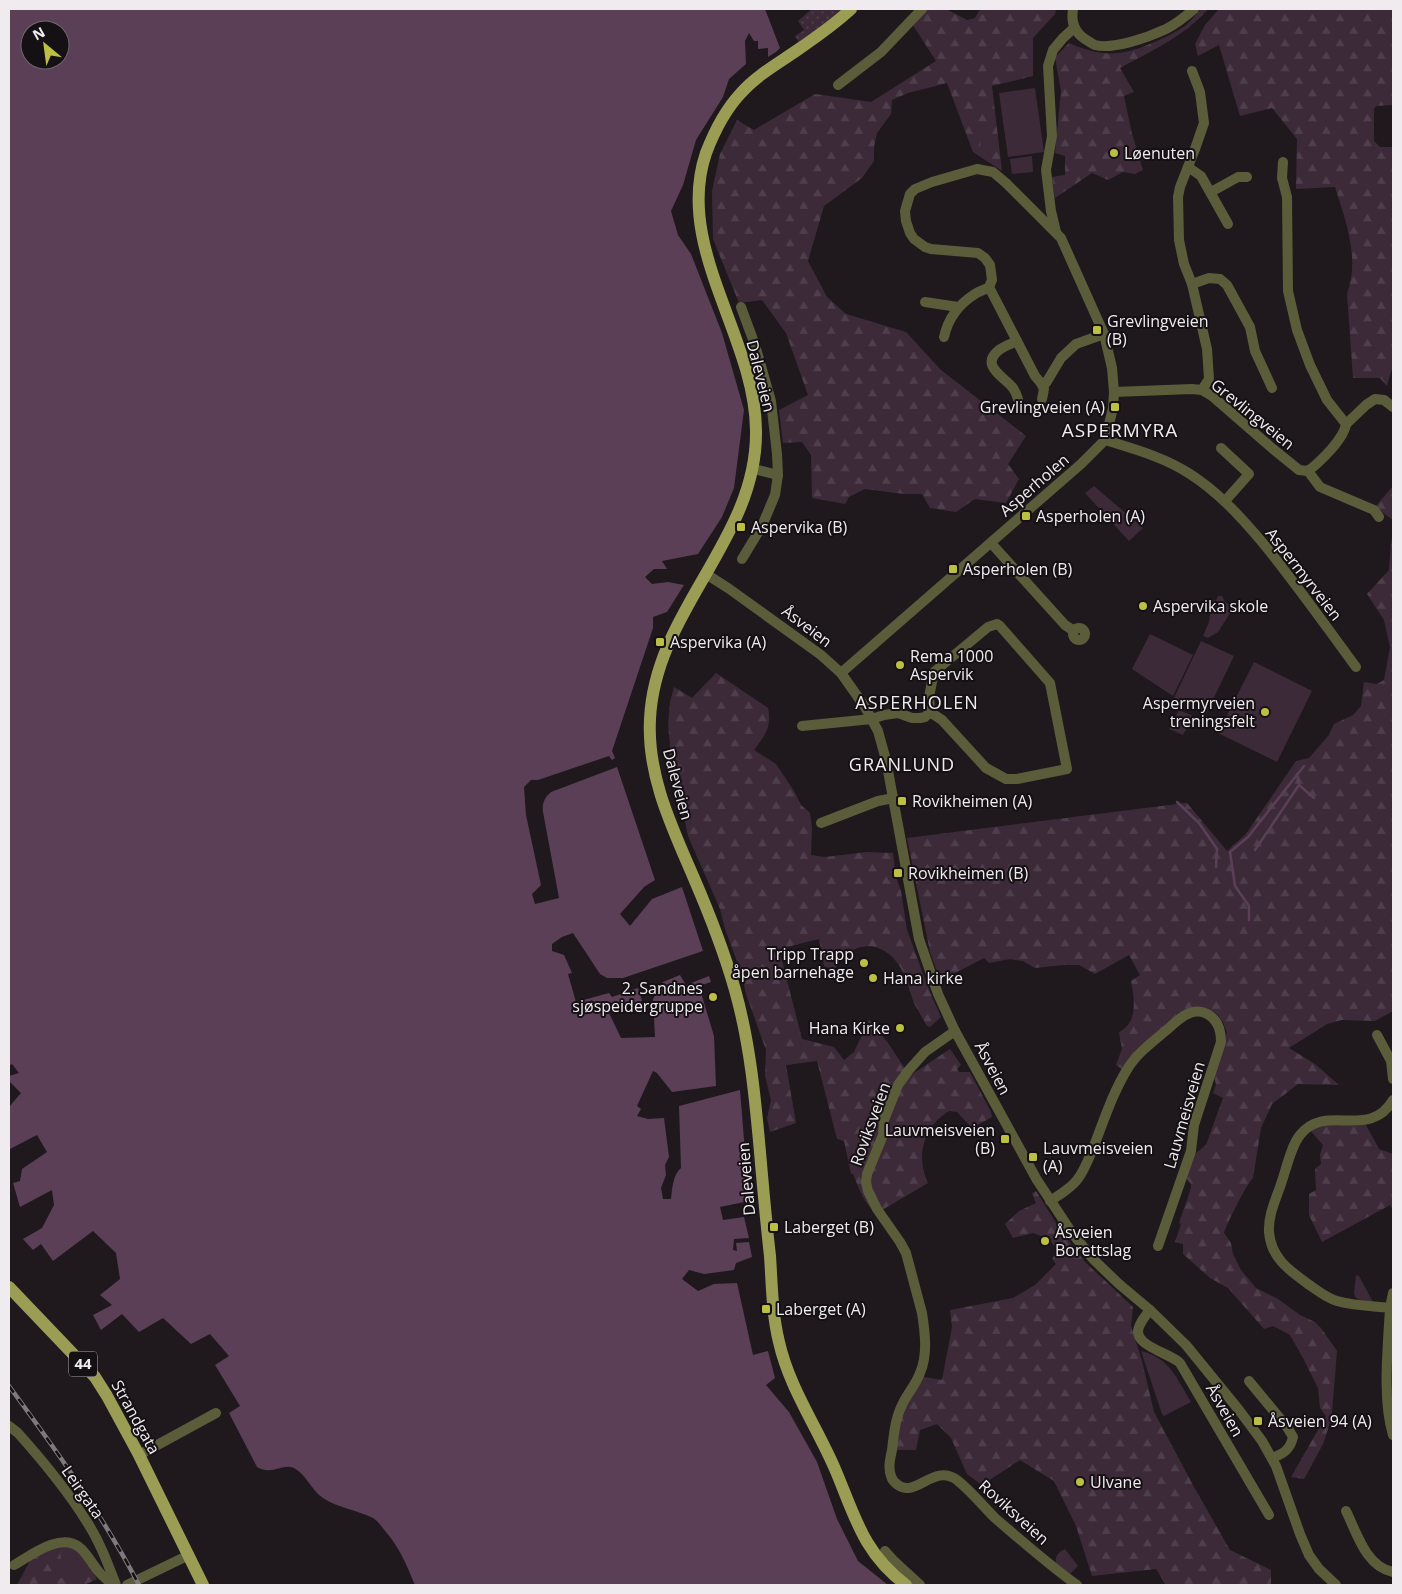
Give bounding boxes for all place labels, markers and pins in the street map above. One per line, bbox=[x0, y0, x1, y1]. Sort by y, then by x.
place label: Løenuten bbox=[1124, 142, 1195, 164]
marker: Løenuten bbox=[1108, 147, 1120, 159]
place label: Grevlingveien (B) bbox=[1107, 310, 1209, 350]
marker: Grevlingveien (B) bbox=[1091, 324, 1103, 336]
place label: Grevlingveien (A) bbox=[980, 396, 1105, 418]
marker: Grevlingveien (A) bbox=[1109, 401, 1121, 413]
place label: Asperholen (A) bbox=[1036, 505, 1145, 527]
marker: Asperholen (A) bbox=[1020, 510, 1032, 522]
place label: Aspervika (B) bbox=[751, 516, 848, 538]
marker: Aspervika (B) bbox=[735, 521, 747, 533]
place label: Asperholen (B) bbox=[963, 558, 1073, 580]
marker: Asperholen (B) bbox=[947, 563, 959, 575]
place label: Aspervika skole bbox=[1153, 595, 1268, 617]
marker: Aspervika skole bbox=[1137, 600, 1149, 612]
place label: Aspervika (A) bbox=[670, 631, 766, 653]
marker: Aspervika (A) bbox=[654, 636, 666, 648]
place label: Rema 1000 Aspervik bbox=[910, 645, 993, 685]
marker: Rema 1000 Aspervik bbox=[894, 659, 906, 671]
place label: Aspermyrveien treningsfelt bbox=[1143, 692, 1255, 732]
marker: Aspermyrveien treningsfelt bbox=[1259, 706, 1271, 718]
place label: Rovikheimen (A) bbox=[912, 790, 1032, 812]
marker: Rovikheimen (A) bbox=[896, 795, 908, 807]
place label: Rovikheimen (B) bbox=[908, 862, 1029, 884]
marker: Rovikheimen (B) bbox=[892, 867, 904, 879]
place label: Tripp Trapp åpen barnehage bbox=[732, 943, 854, 983]
marker: Tripp Trapp åpen barnehage bbox=[858, 957, 870, 969]
place label: Hana kirke bbox=[883, 967, 963, 989]
marker: Hana kirke bbox=[867, 972, 879, 984]
place label: 2. Sandnes sjøspeidergruppe bbox=[572, 977, 703, 1017]
marker: 2. Sandnes sjøspeidergruppe bbox=[707, 991, 719, 1003]
place label: Hana Kirke bbox=[809, 1017, 890, 1039]
marker: Hana Kirke bbox=[894, 1022, 906, 1034]
place label: Lauvmeisveien (B) bbox=[885, 1119, 995, 1159]
marker: Lauvmeisveien (B) bbox=[999, 1133, 1011, 1145]
place label: Lauvmeisveien (A) bbox=[1043, 1137, 1153, 1177]
marker: Lauvmeisveien (A) bbox=[1027, 1151, 1039, 1163]
place label: Laberget (B) bbox=[784, 1216, 874, 1238]
marker: Laberget (B) bbox=[768, 1221, 780, 1233]
place label: Åsveien Borettslag bbox=[1055, 1221, 1131, 1261]
marker: Åsveien Borettslag bbox=[1039, 1235, 1051, 1247]
place label: Laberget (A) bbox=[776, 1298, 866, 1320]
marker: Laberget (A) bbox=[760, 1303, 772, 1315]
place label: Åsveien 94 (A) bbox=[1268, 1410, 1372, 1432]
marker: Åsveien 94 (A) bbox=[1252, 1415, 1264, 1427]
place label: Ulvane bbox=[1090, 1471, 1141, 1493]
marker: Ulvane bbox=[1074, 1476, 1086, 1488]

